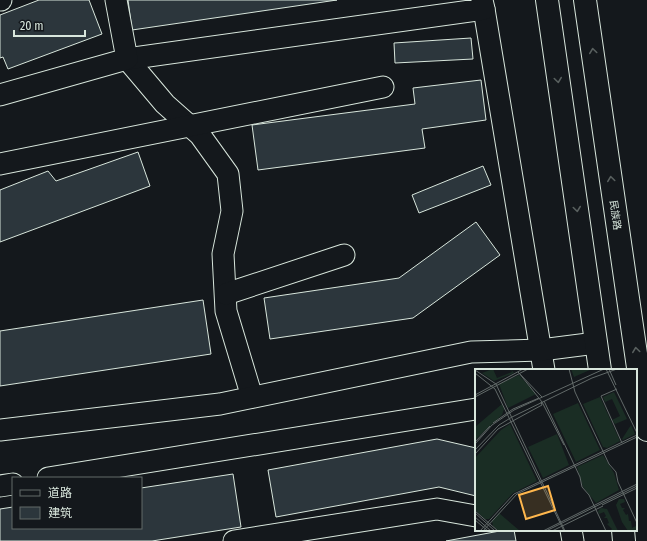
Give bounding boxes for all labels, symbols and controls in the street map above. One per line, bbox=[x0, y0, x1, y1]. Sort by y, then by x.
scale bar bbox=[14, 12, 85, 38]
text: 20 m bbox=[20, 19, 44, 33]
one-way arrow bbox=[589, 48, 598, 54]
one-way arrow bbox=[553, 77, 562, 83]
one-way arrow bbox=[607, 176, 616, 182]
street label: 民族路 bbox=[607, 199, 623, 231]
one-way arrow bbox=[572, 206, 581, 212]
one-way arrow bbox=[632, 347, 641, 353]
inset map bbox=[475, 369, 637, 531]
legend bbox=[12, 477, 142, 529]
text: 道路 bbox=[48, 486, 72, 500]
text: 建筑 bbox=[48, 506, 72, 520]

